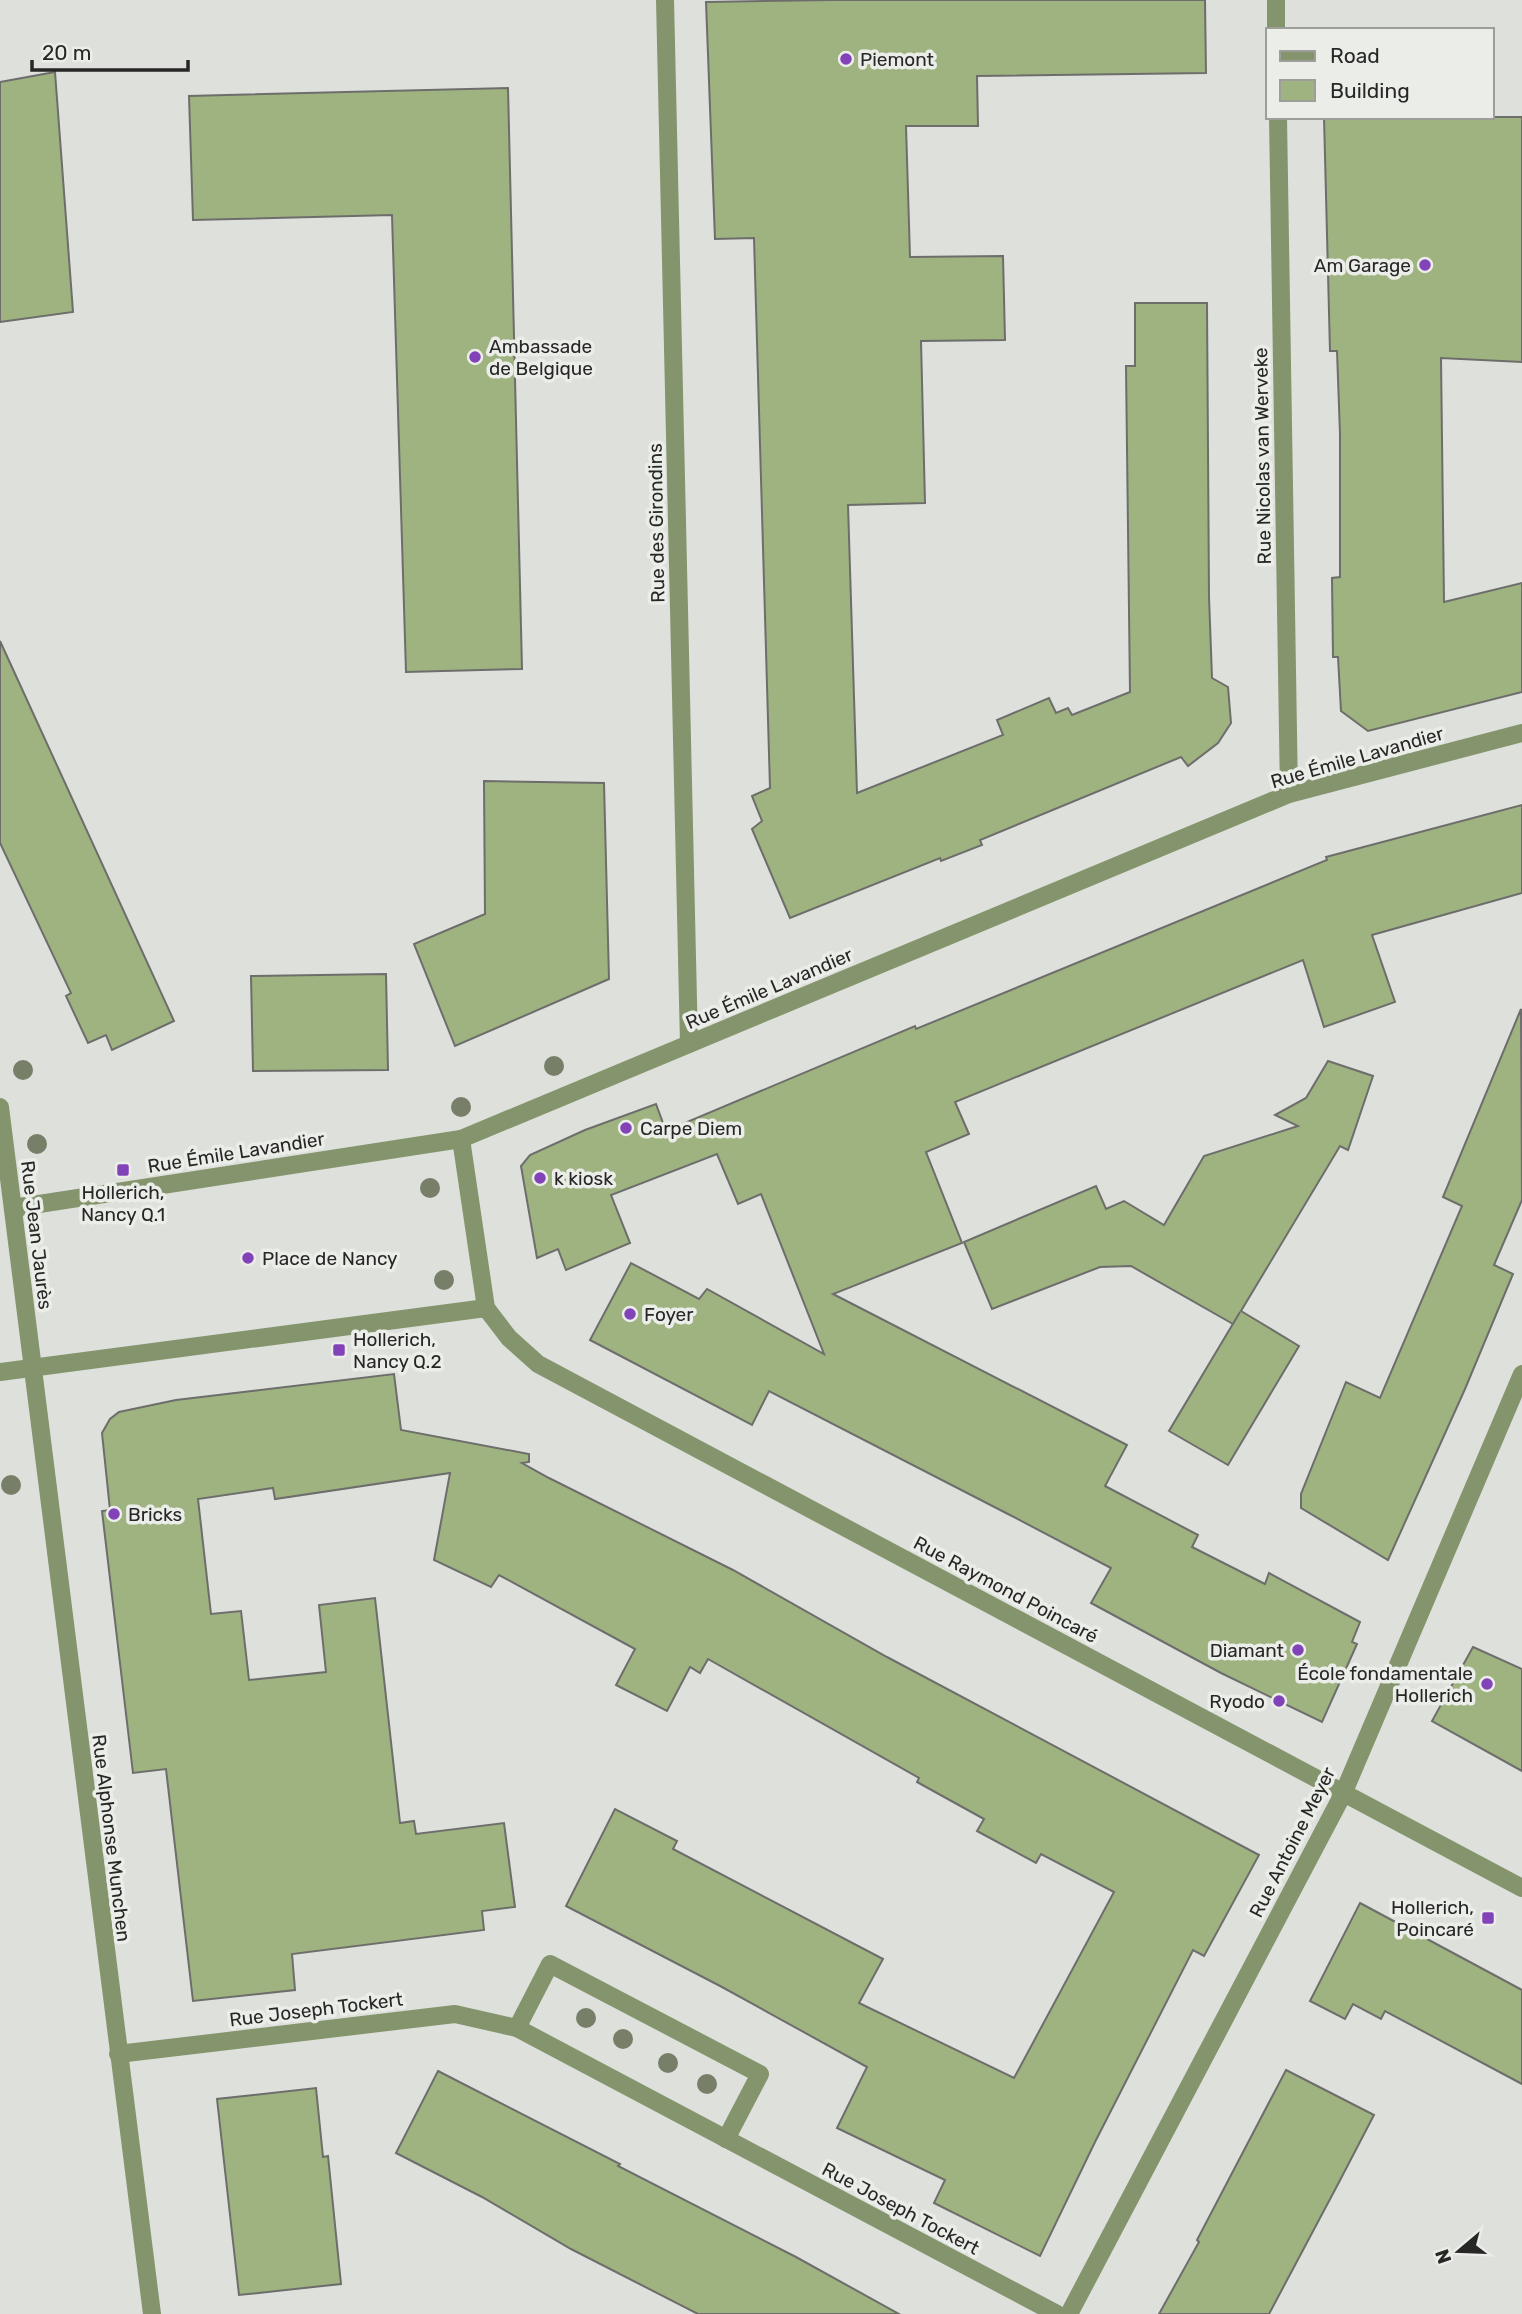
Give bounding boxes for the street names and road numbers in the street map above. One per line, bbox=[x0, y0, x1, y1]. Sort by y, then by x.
street label: Rue Nicolas van Werveke bbox=[1249, 347, 1276, 565]
street label: Rue des Girondins bbox=[644, 443, 669, 603]
street label: Rue Émile Lavandier bbox=[1268, 722, 1447, 793]
street label: Rue Émile Lavandier bbox=[682, 943, 857, 1034]
street label: Rue Émile Lavandier bbox=[146, 1127, 327, 1178]
street label: Rue Jean Jaurès bbox=[16, 1159, 57, 1311]
street label: Rue Raymond Poincaré bbox=[910, 1531, 1102, 1648]
street label: Rue Alphonse Munchen bbox=[87, 1733, 136, 1943]
street label: Rue Antoine Meyer bbox=[1245, 1762, 1341, 1921]
street label: Rue Joseph Tockert bbox=[228, 1987, 405, 2032]
street label: Rue Joseph Tockert bbox=[818, 2157, 984, 2260]

